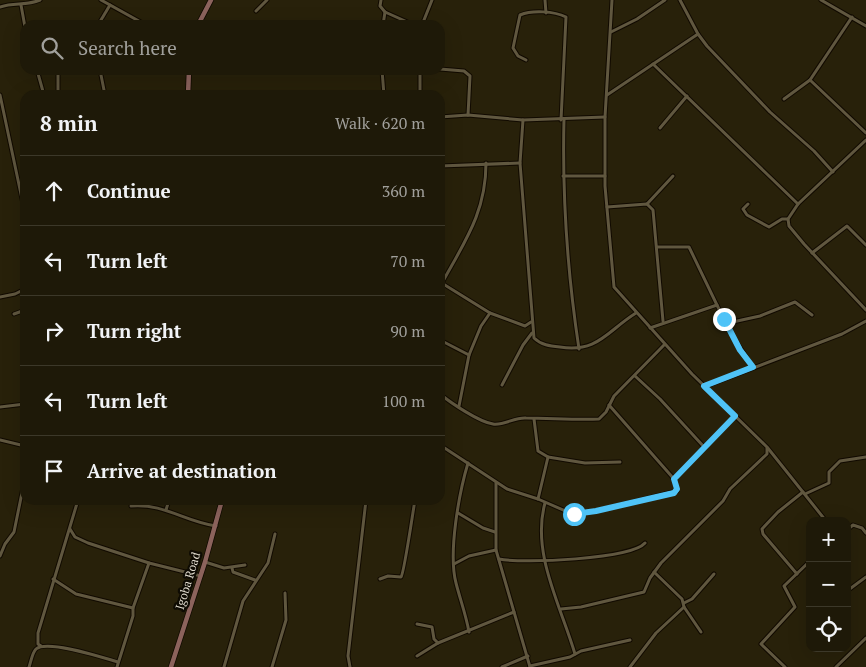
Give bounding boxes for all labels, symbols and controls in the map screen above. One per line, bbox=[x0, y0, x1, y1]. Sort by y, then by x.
search box bbox=[20, 20, 445, 75]
icon: search bbox=[38, 34, 66, 62]
text: Search here bbox=[78, 35, 177, 60]
text: 8 min bbox=[40, 109, 97, 137]
text: Walk · 620 m bbox=[335, 112, 425, 134]
icon: ahead bbox=[40, 177, 68, 205]
text: Continue bbox=[87, 178, 171, 203]
text: 360 m bbox=[382, 180, 425, 202]
icon: left bbox=[40, 247, 68, 275]
text: Turn left bbox=[87, 248, 168, 273]
text: 70 m bbox=[390, 250, 425, 272]
route end bbox=[713, 308, 736, 331]
icon: right bbox=[40, 317, 68, 345]
text: Turn right bbox=[87, 318, 181, 343]
text: 90 m bbox=[390, 320, 425, 342]
icon: left bbox=[40, 387, 68, 415]
text: Turn left bbox=[87, 388, 168, 413]
text: 100 m bbox=[382, 390, 425, 412]
icon: arrive bbox=[40, 457, 68, 485]
text: Arrive at destination bbox=[87, 458, 276, 483]
route start bbox=[563, 503, 586, 526]
map controls bbox=[806, 517, 851, 652]
button: + bbox=[806, 517, 851, 562]
street label: Igoba Road bbox=[172, 550, 203, 611]
button: − bbox=[806, 562, 851, 607]
button: locate bbox=[806, 607, 851, 652]

